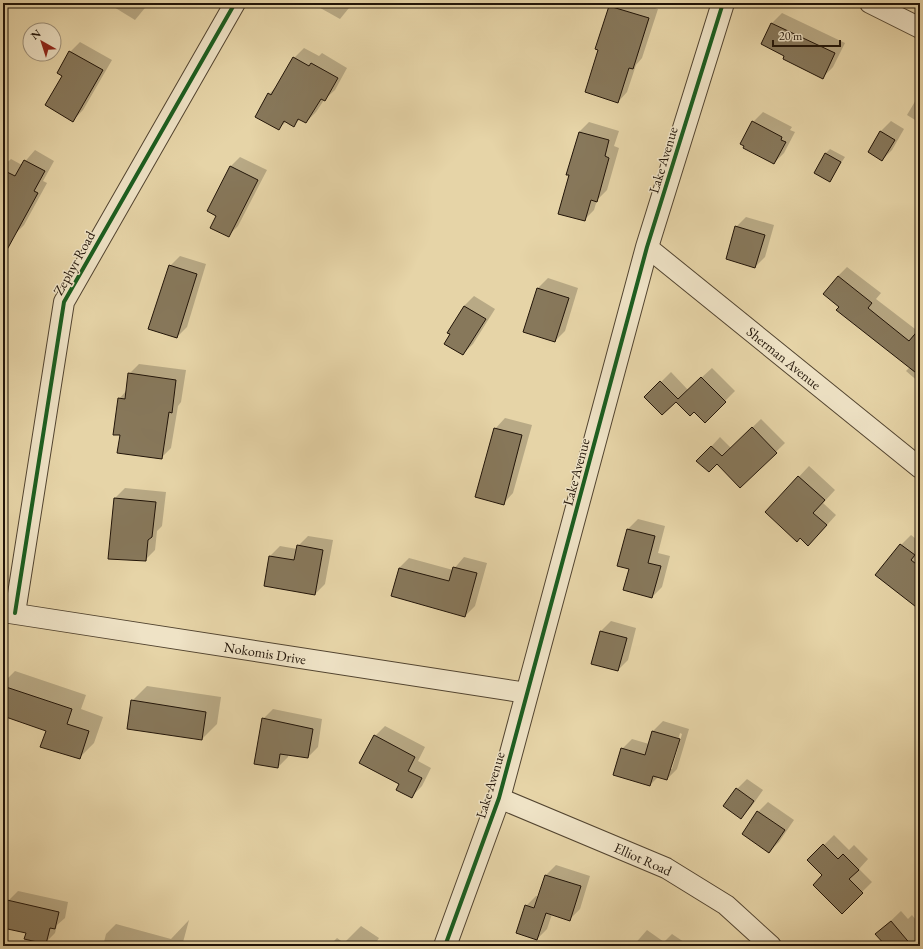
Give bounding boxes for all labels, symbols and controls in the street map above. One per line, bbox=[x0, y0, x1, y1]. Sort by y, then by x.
north arrow bbox=[22, 22, 62, 62]
scale bar bbox=[773, 22, 840, 48]
text: N bbox=[28, 26, 44, 42]
text: 20 m bbox=[779, 28, 803, 44]
street label: Lake Avenue bbox=[644, 124, 682, 196]
street label: Zephyr Road bbox=[49, 227, 99, 298]
street label: Sherman Avenue bbox=[743, 322, 825, 394]
street label: Lake Avenue bbox=[558, 436, 594, 508]
street label: Nokomis Drive bbox=[223, 638, 308, 668]
street label: Lake Avenue bbox=[471, 749, 509, 821]
street label: Elliot Road bbox=[611, 838, 676, 880]

